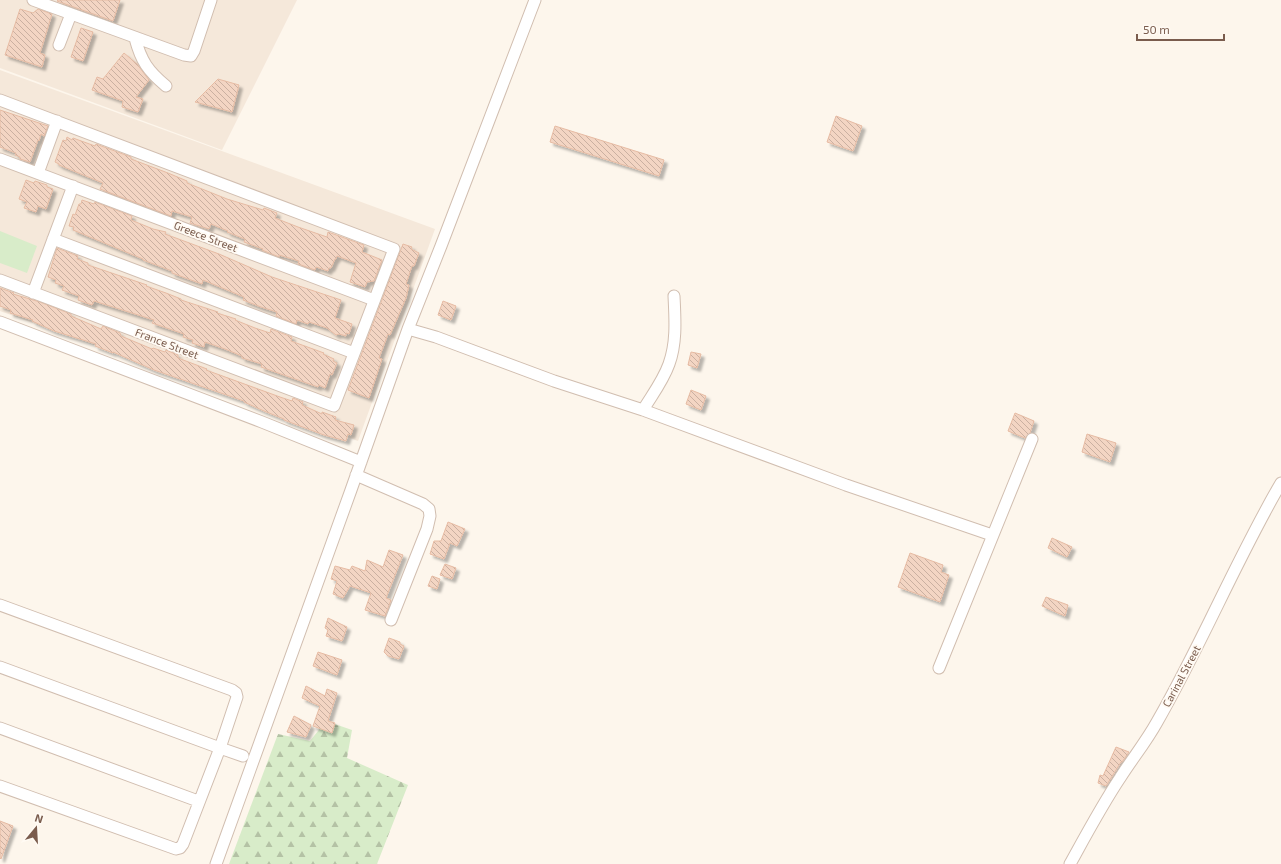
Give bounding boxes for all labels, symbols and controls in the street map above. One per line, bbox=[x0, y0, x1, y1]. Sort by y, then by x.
scale bar bbox=[1137, 16, 1224, 42]
text: 50 m bbox=[1143, 22, 1170, 36]
street label: Greece Street bbox=[172, 218, 240, 254]
street label: France Street bbox=[133, 325, 201, 361]
street label: Carinal Street bbox=[1159, 643, 1203, 709]
north arrow bbox=[16, 808, 56, 848]
text: N bbox=[33, 811, 45, 825]

